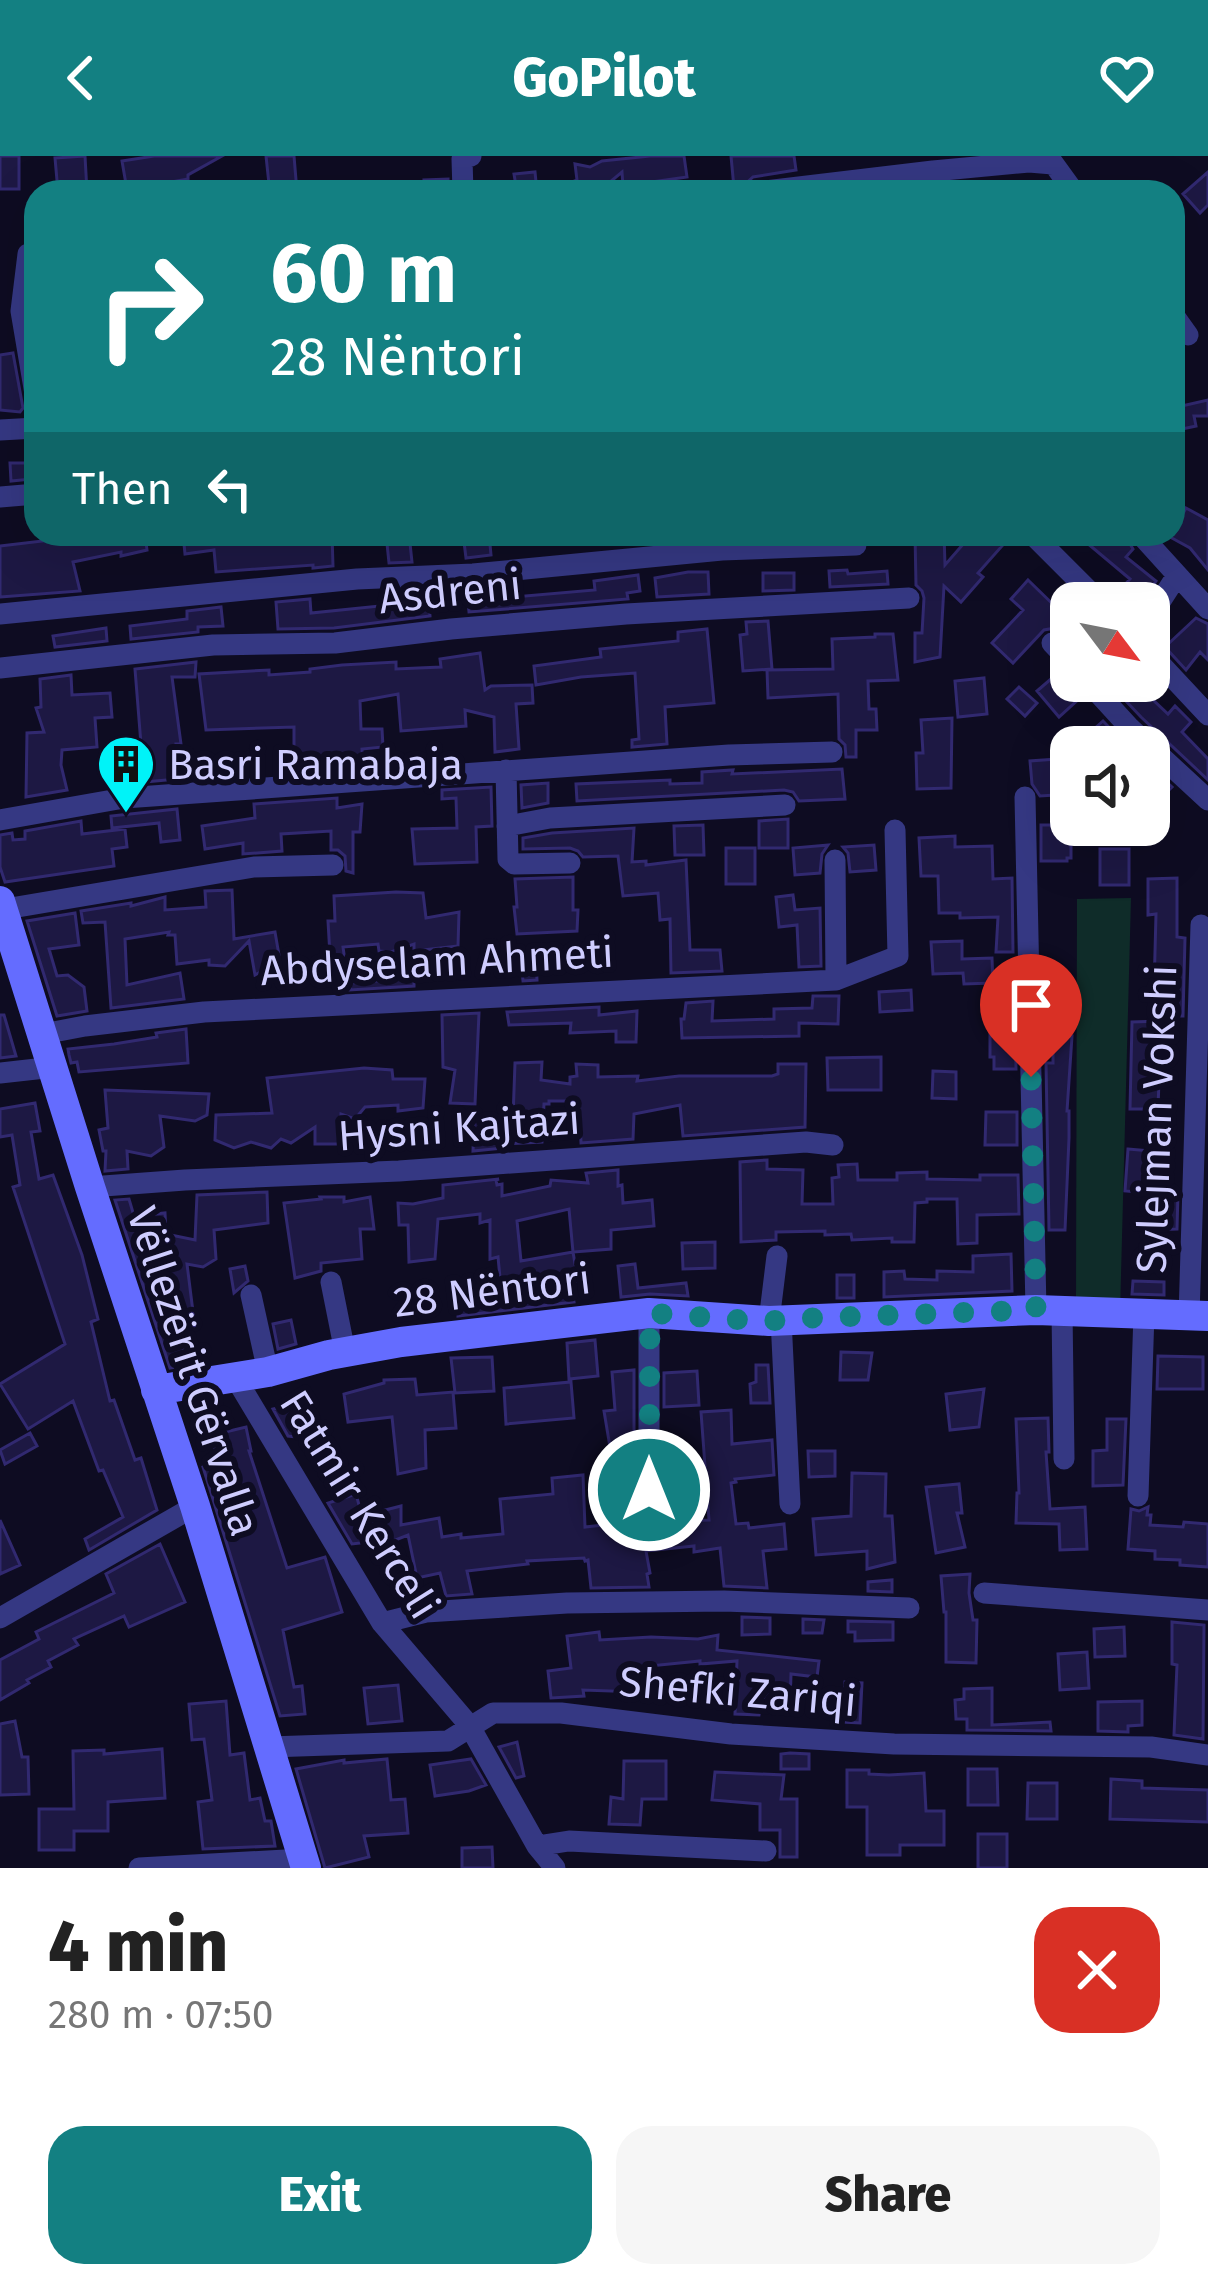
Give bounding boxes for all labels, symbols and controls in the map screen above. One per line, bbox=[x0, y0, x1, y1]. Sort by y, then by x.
icon: back bbox=[48, 45, 114, 111]
icon: heart bbox=[1094, 45, 1160, 111]
text: GoPilot bbox=[512, 46, 696, 110]
text: 60 m bbox=[270, 223, 457, 324]
icon: right bbox=[72, 228, 228, 384]
text: 28 Nëntori bbox=[270, 325, 525, 389]
icon: left bbox=[197, 456, 263, 522]
text: Then bbox=[72, 462, 173, 516]
street label: Asdreni bbox=[376, 560, 524, 624]
north arrow bbox=[1050, 582, 1170, 702]
map controls bbox=[1050, 582, 1170, 846]
button: sound bbox=[1050, 726, 1170, 846]
building icon: Basri Ramabaja bbox=[95, 733, 157, 815]
place label: Basri Ramabaja bbox=[168, 740, 463, 790]
street label: Abdyselam Ahmeti bbox=[259, 928, 615, 996]
pin bbox=[980, 954, 1082, 1077]
street label: Sylejman Vokshi bbox=[1127, 964, 1187, 1274]
icon: arrive bbox=[998, 972, 1064, 1038]
street label: Hysni Kajtazi bbox=[336, 1095, 582, 1161]
street label: Vëllezërit Gërvalla bbox=[116, 1201, 270, 1542]
street label: 28 Nëntori bbox=[391, 1254, 594, 1328]
street label: Fatmir Kerceli bbox=[269, 1381, 449, 1628]
position arrow bbox=[586, 1427, 712, 1553]
street label: Shefki Zariqi bbox=[617, 1657, 859, 1727]
text: 4 min bbox=[48, 1904, 228, 1990]
button: close bbox=[1034, 1907, 1160, 2033]
text: 280 m · 07:50 bbox=[48, 1992, 273, 2038]
button: Exit bbox=[48, 2126, 592, 2264]
button: Share bbox=[616, 2126, 1160, 2264]

